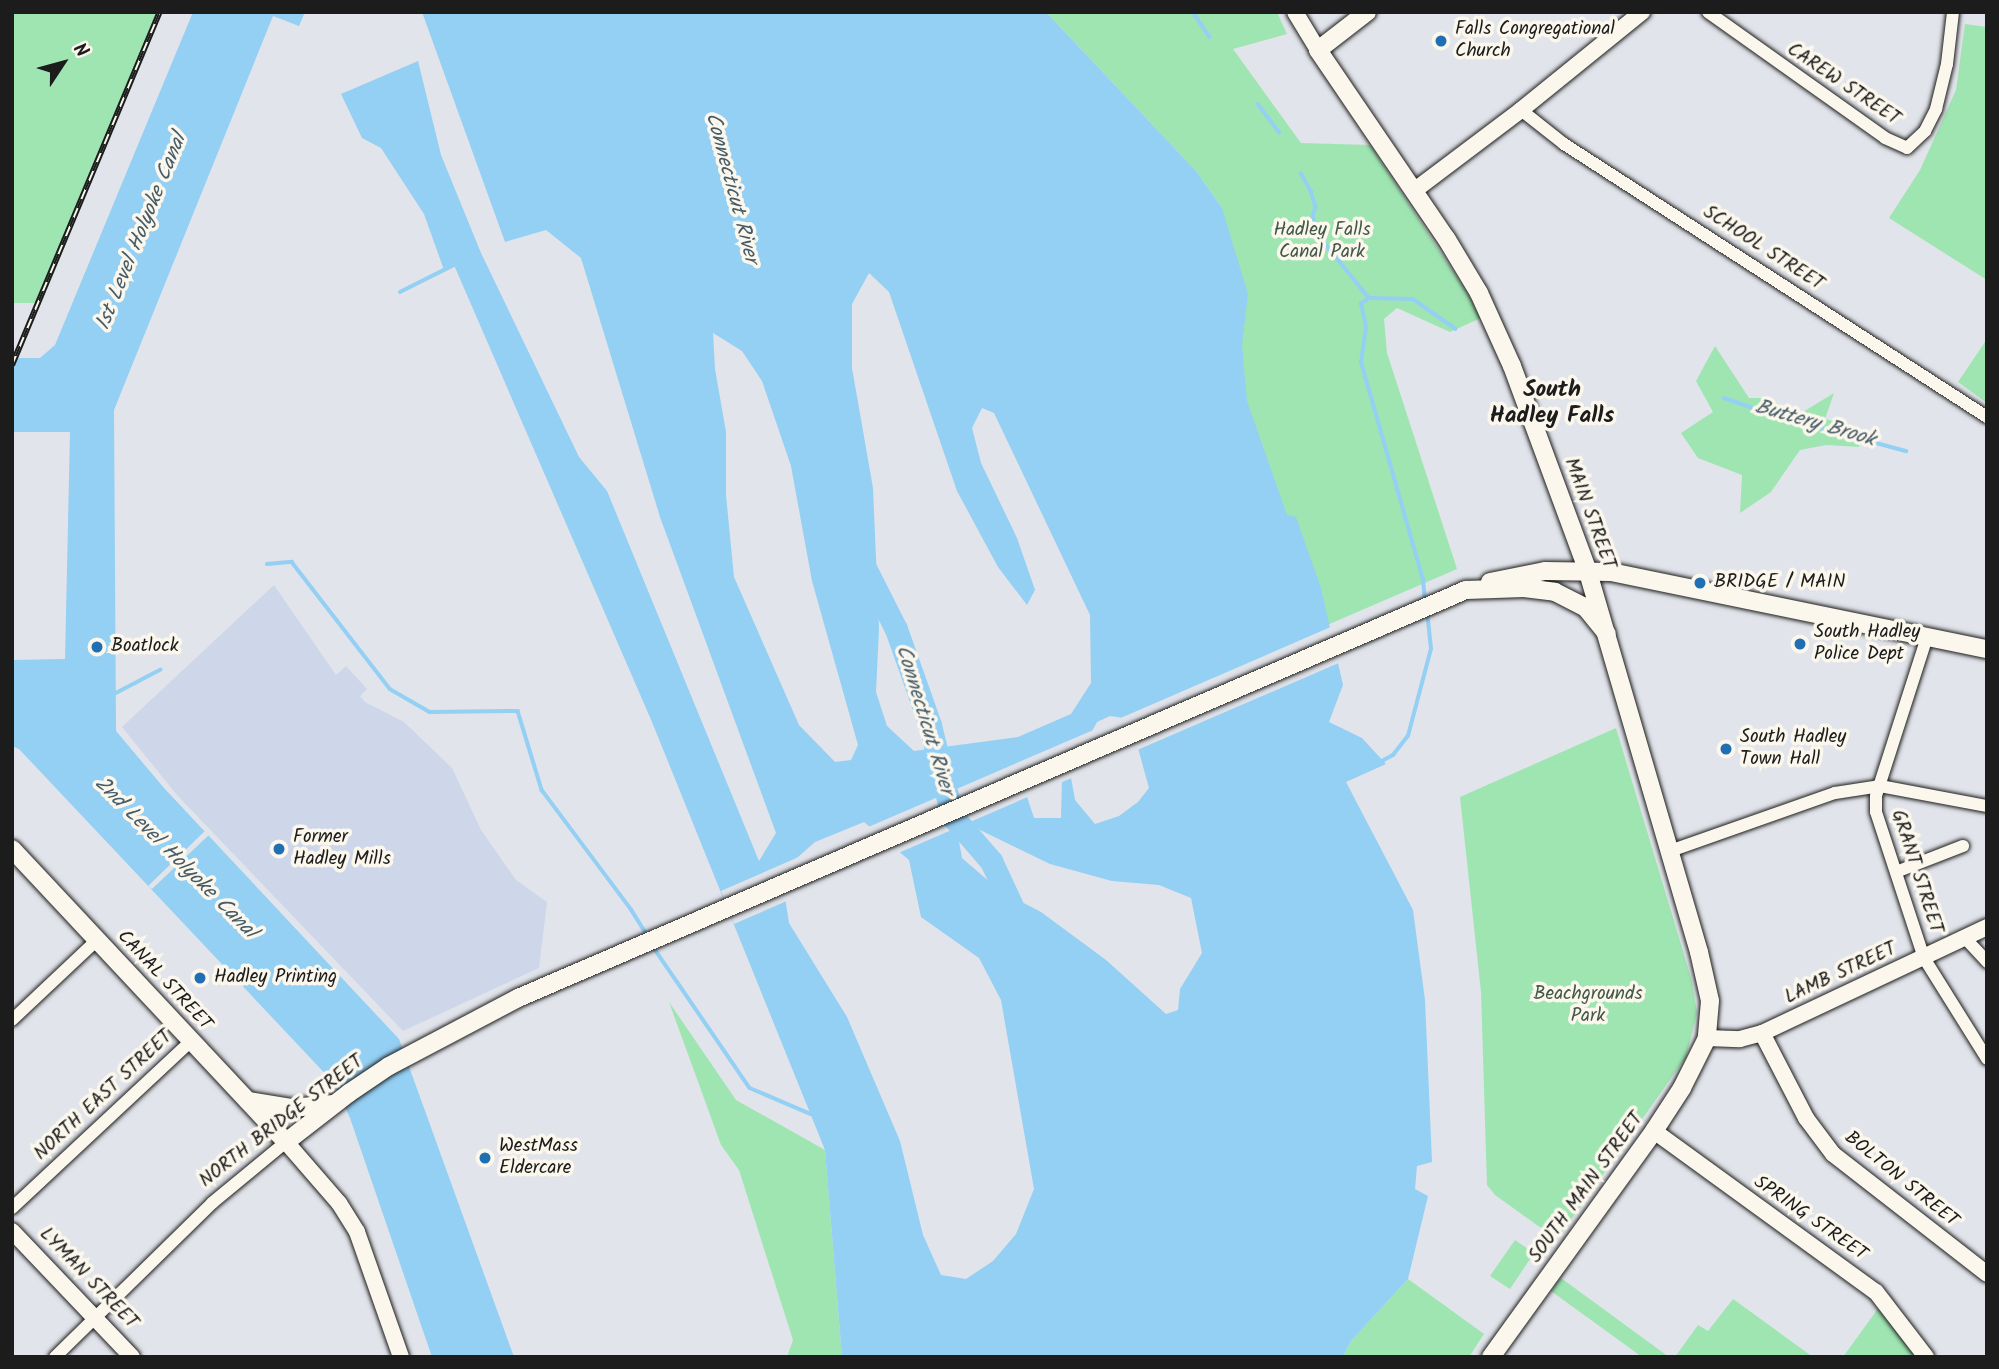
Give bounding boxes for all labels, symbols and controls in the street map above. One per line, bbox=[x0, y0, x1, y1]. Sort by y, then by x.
place label: Falls Congregational Church bbox=[1455, 19, 1615, 63]
north arrow bbox=[28, 28, 98, 98]
marker: Falls Congregational Church bbox=[1433, 33, 1449, 49]
text: N bbox=[64, 37, 96, 64]
street label: CAREW STREET bbox=[1782, 39, 1904, 131]
water label: Connecticut River bbox=[699, 110, 763, 266]
water label: 1st Level Holyoke Canal bbox=[91, 130, 193, 334]
street label: SCHOOL STREET bbox=[1698, 202, 1828, 296]
park label: Hadley Falls Canal Park bbox=[1273, 220, 1371, 264]
district label: South Hadley Falls bbox=[1490, 376, 1614, 430]
water label: Buttery Brook bbox=[1752, 395, 1878, 453]
street label: MAIN STREET bbox=[1558, 455, 1620, 573]
place label: BRIDGE / MAIN bbox=[1714, 572, 1845, 594]
marker: BRIDGE / MAIN bbox=[1692, 575, 1708, 591]
place label: South Hadley Police Dept bbox=[1814, 622, 1920, 666]
place label: Boatlock bbox=[111, 636, 179, 658]
marker: South Hadley Police Dept bbox=[1792, 636, 1808, 652]
marker: Boatlock bbox=[89, 639, 105, 655]
water label: Connecticut River bbox=[889, 642, 959, 798]
place label: South Hadley Town Hall bbox=[1740, 727, 1846, 771]
marker: South Hadley Town Hall bbox=[1718, 741, 1734, 757]
water label: 2nd Level Holyoke Canal bbox=[88, 771, 262, 945]
street label: GRANT STREET bbox=[1885, 807, 1947, 937]
place label: Former Hadley Mills bbox=[293, 827, 391, 871]
marker: Former Hadley Mills bbox=[271, 841, 287, 857]
street label: CANAL STREET bbox=[112, 926, 216, 1036]
street label: LAMB STREET bbox=[1782, 938, 1900, 1010]
place label: Hadley Printing bbox=[214, 967, 337, 989]
marker: Hadley Printing bbox=[192, 970, 208, 986]
park label: Beachgrounds Park bbox=[1534, 984, 1642, 1028]
street label: NORTH EAST STREET bbox=[30, 1026, 178, 1166]
street label: NORTH BRIDGE STREET bbox=[196, 1051, 368, 1193]
street label: SOUTH MAIN STREET bbox=[1525, 1108, 1649, 1268]
street label: BOLTON STREET bbox=[1839, 1127, 1963, 1233]
place label: WestMass Eldercare bbox=[499, 1136, 578, 1180]
marker: WestMass Eldercare bbox=[477, 1150, 493, 1166]
street label: SPRING STREET bbox=[1749, 1171, 1871, 1267]
street label: LYMAN STREET bbox=[34, 1224, 142, 1334]

